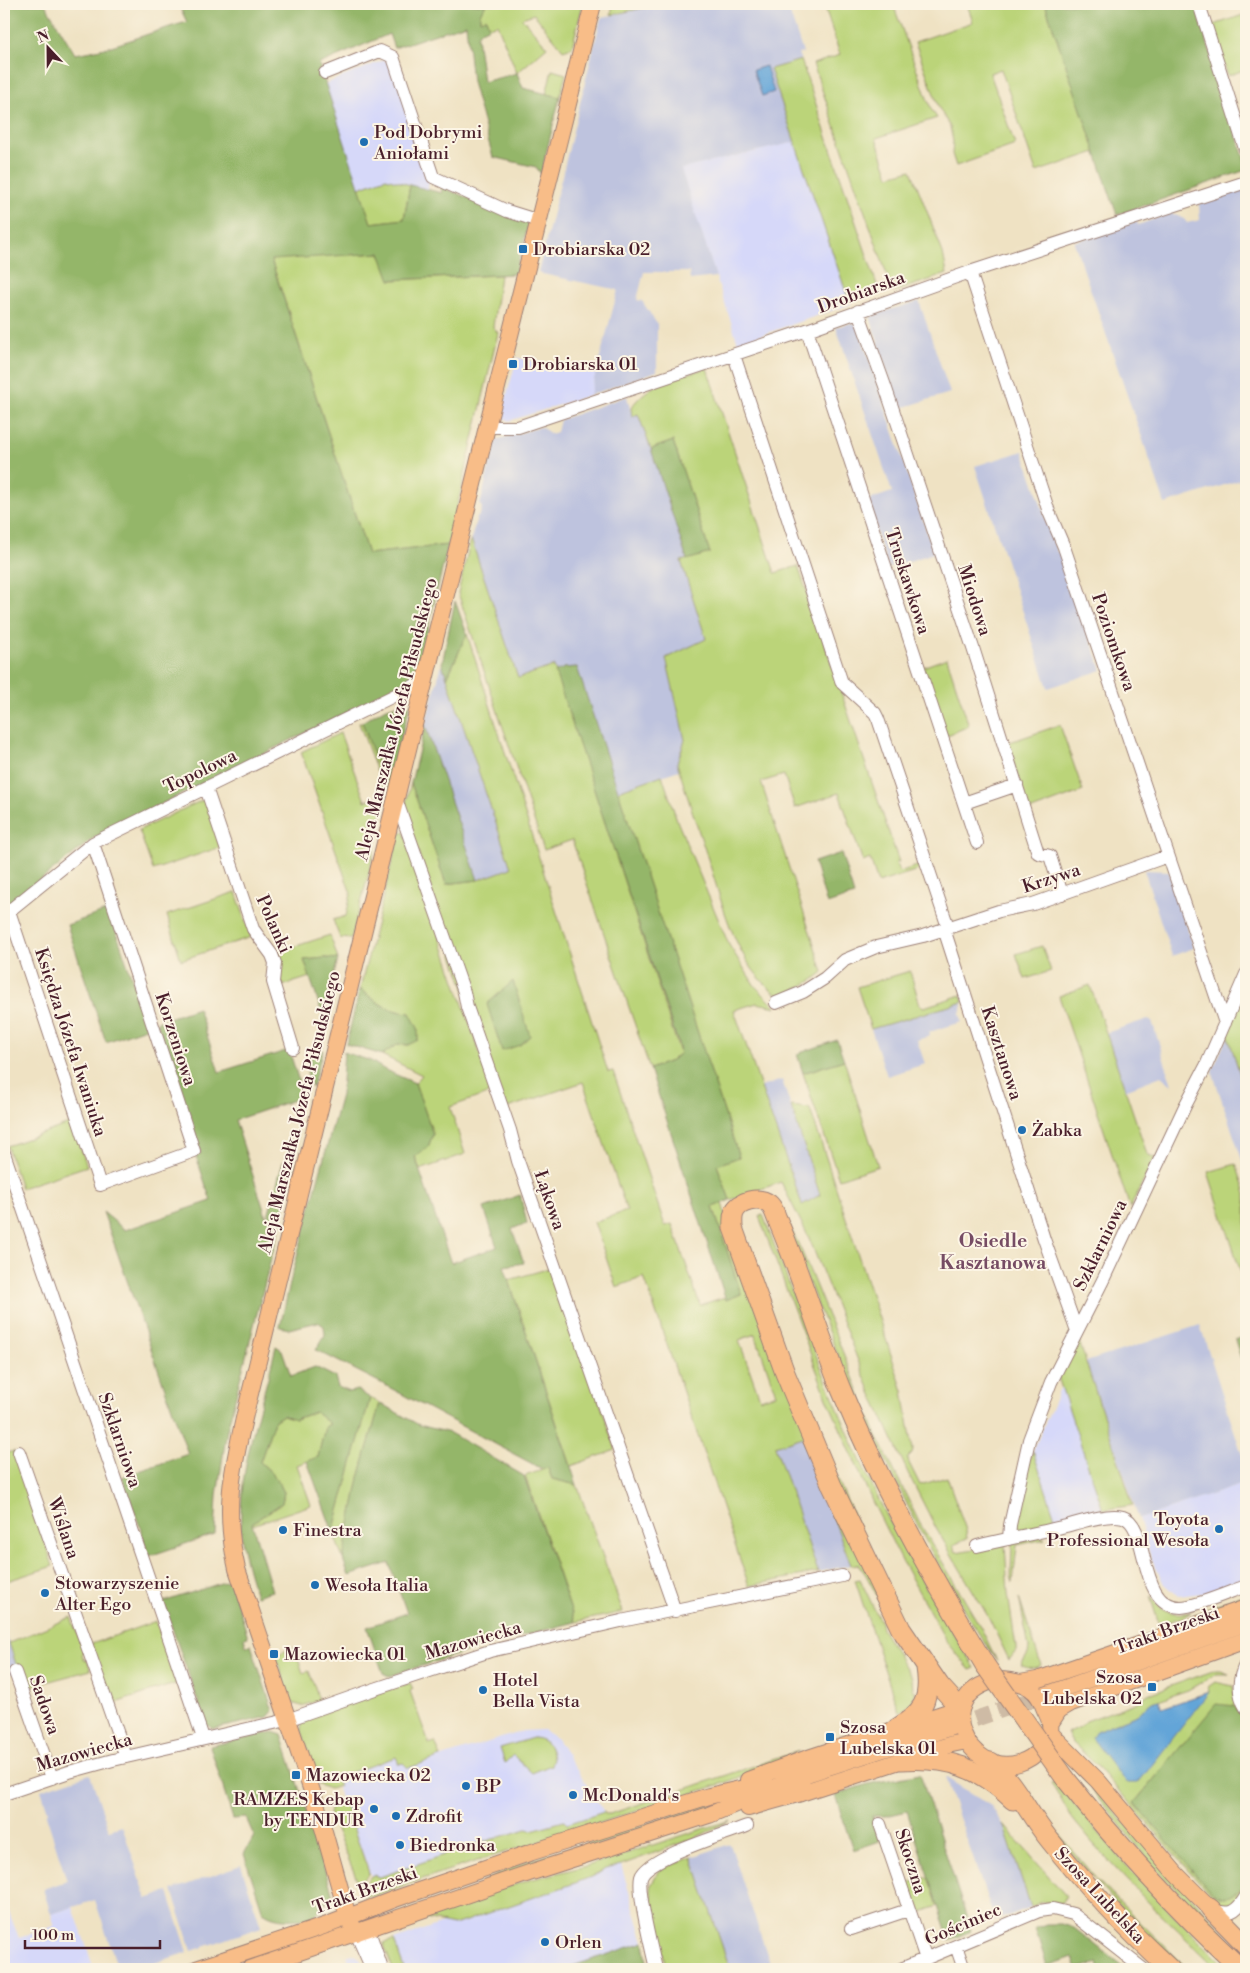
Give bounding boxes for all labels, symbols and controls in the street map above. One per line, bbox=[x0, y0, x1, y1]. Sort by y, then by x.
north arrow bbox=[22, 22, 72, 72]
text: N bbox=[35, 26, 52, 47]
place label: Pod Dobrymi Aniołami bbox=[373, 121, 482, 165]
marker: Pod Dobrymi Aniołami bbox=[358, 136, 370, 148]
place label: Drobiarska 02 bbox=[533, 238, 650, 261]
marker: Drobiarska 02 bbox=[517, 243, 529, 255]
street label: Drobiarska bbox=[814, 266, 909, 319]
place label: Drobiarska 01 bbox=[523, 353, 638, 376]
marker: Drobiarska 01 bbox=[507, 358, 519, 370]
street label: Truskawkowa bbox=[880, 525, 936, 638]
street label: Miodowa bbox=[952, 562, 997, 640]
street label: Aleja Marszałka Józefa Piłsudskiego bbox=[350, 575, 443, 864]
street label: Poziomkowa bbox=[1086, 590, 1141, 695]
street label: Topolowa bbox=[160, 744, 241, 799]
street label: Krzywa bbox=[1019, 858, 1084, 899]
street label: Polanki bbox=[250, 891, 297, 957]
street label: Księdza Józefa Iwaniuka bbox=[29, 945, 112, 1140]
street label: Aleja Marszałka Józefa Piłsudskiego bbox=[253, 968, 346, 1257]
street label: Korzeniowa bbox=[150, 990, 202, 1090]
street label: Kasztanowa bbox=[976, 1003, 1028, 1104]
place label: Żabka bbox=[1032, 1119, 1083, 1142]
marker: Żabka bbox=[1016, 1124, 1028, 1136]
street label: Łąkowa bbox=[529, 1167, 571, 1234]
street label: Szklarniowa bbox=[1068, 1195, 1133, 1295]
district label: Osiedle Kasztanowa bbox=[940, 1229, 1047, 1275]
street label: Szklarniowa bbox=[93, 1390, 147, 1492]
street label: Wiślana bbox=[42, 1493, 85, 1563]
place label: Toyota Professional Wesoła bbox=[1047, 1508, 1210, 1552]
place label: Finestra bbox=[293, 1519, 362, 1542]
marker: Toyota Professional Wesoła bbox=[1213, 1523, 1225, 1535]
marker: Finestra bbox=[277, 1524, 289, 1536]
place label: Stowarzyszenie Alter Ego bbox=[54, 1572, 179, 1616]
place label: Wesoła Italia bbox=[324, 1574, 429, 1597]
marker: Wesoła Italia bbox=[309, 1579, 321, 1591]
marker: Stowarzyszenie Alter Ego bbox=[39, 1587, 51, 1599]
street label: Trakt Brzeski bbox=[1112, 1601, 1223, 1660]
street label: Mazowiecka bbox=[422, 1616, 525, 1665]
place label: Mazowiecka 01 bbox=[284, 1643, 406, 1666]
marker: Mazowiecka 01 bbox=[268, 1648, 280, 1660]
place label: Szosa Lubelska 02 bbox=[1043, 1666, 1143, 1710]
place label: Hotel Bella Vista bbox=[492, 1669, 581, 1713]
street label: Sadowa bbox=[24, 1673, 66, 1739]
marker: Szosa Lubelska 02 bbox=[1146, 1681, 1158, 1693]
marker: Hotel Bella Vista bbox=[477, 1684, 489, 1696]
place label: Szosa Lubelska 01 bbox=[840, 1716, 937, 1760]
street label: Mazowiecka bbox=[33, 1728, 136, 1777]
marker: Szosa Lubelska 01 bbox=[824, 1731, 836, 1743]
place label: Mazowiecka 02 bbox=[306, 1764, 431, 1787]
marker: Mazowiecka 02 bbox=[290, 1769, 302, 1781]
place label: BP bbox=[475, 1775, 501, 1798]
marker: BP bbox=[460, 1780, 472, 1792]
place label: McDonald's bbox=[583, 1784, 680, 1807]
place label: RAMZES Kebap by TENDUR bbox=[233, 1788, 365, 1832]
marker: McDonald's bbox=[567, 1789, 579, 1801]
marker: RAMZES Kebap by TENDUR bbox=[368, 1803, 380, 1815]
place label: Zdrofit bbox=[406, 1805, 463, 1828]
marker: Zdrofit bbox=[390, 1810, 402, 1822]
street label: Skoczna bbox=[889, 1826, 932, 1898]
place label: Biedronka bbox=[409, 1834, 496, 1857]
marker: Biedronka bbox=[394, 1839, 406, 1851]
street label: Szosa Lubelska bbox=[1049, 1842, 1151, 1949]
street label: Trakt Brzeski bbox=[310, 1861, 421, 1920]
street label: Gościniec bbox=[921, 1898, 1005, 1951]
scale bar bbox=[25, 1918, 160, 1950]
text: 100 m bbox=[32, 1926, 74, 1945]
place label: Orlen bbox=[555, 1931, 602, 1954]
marker: Orlen bbox=[539, 1936, 551, 1948]

